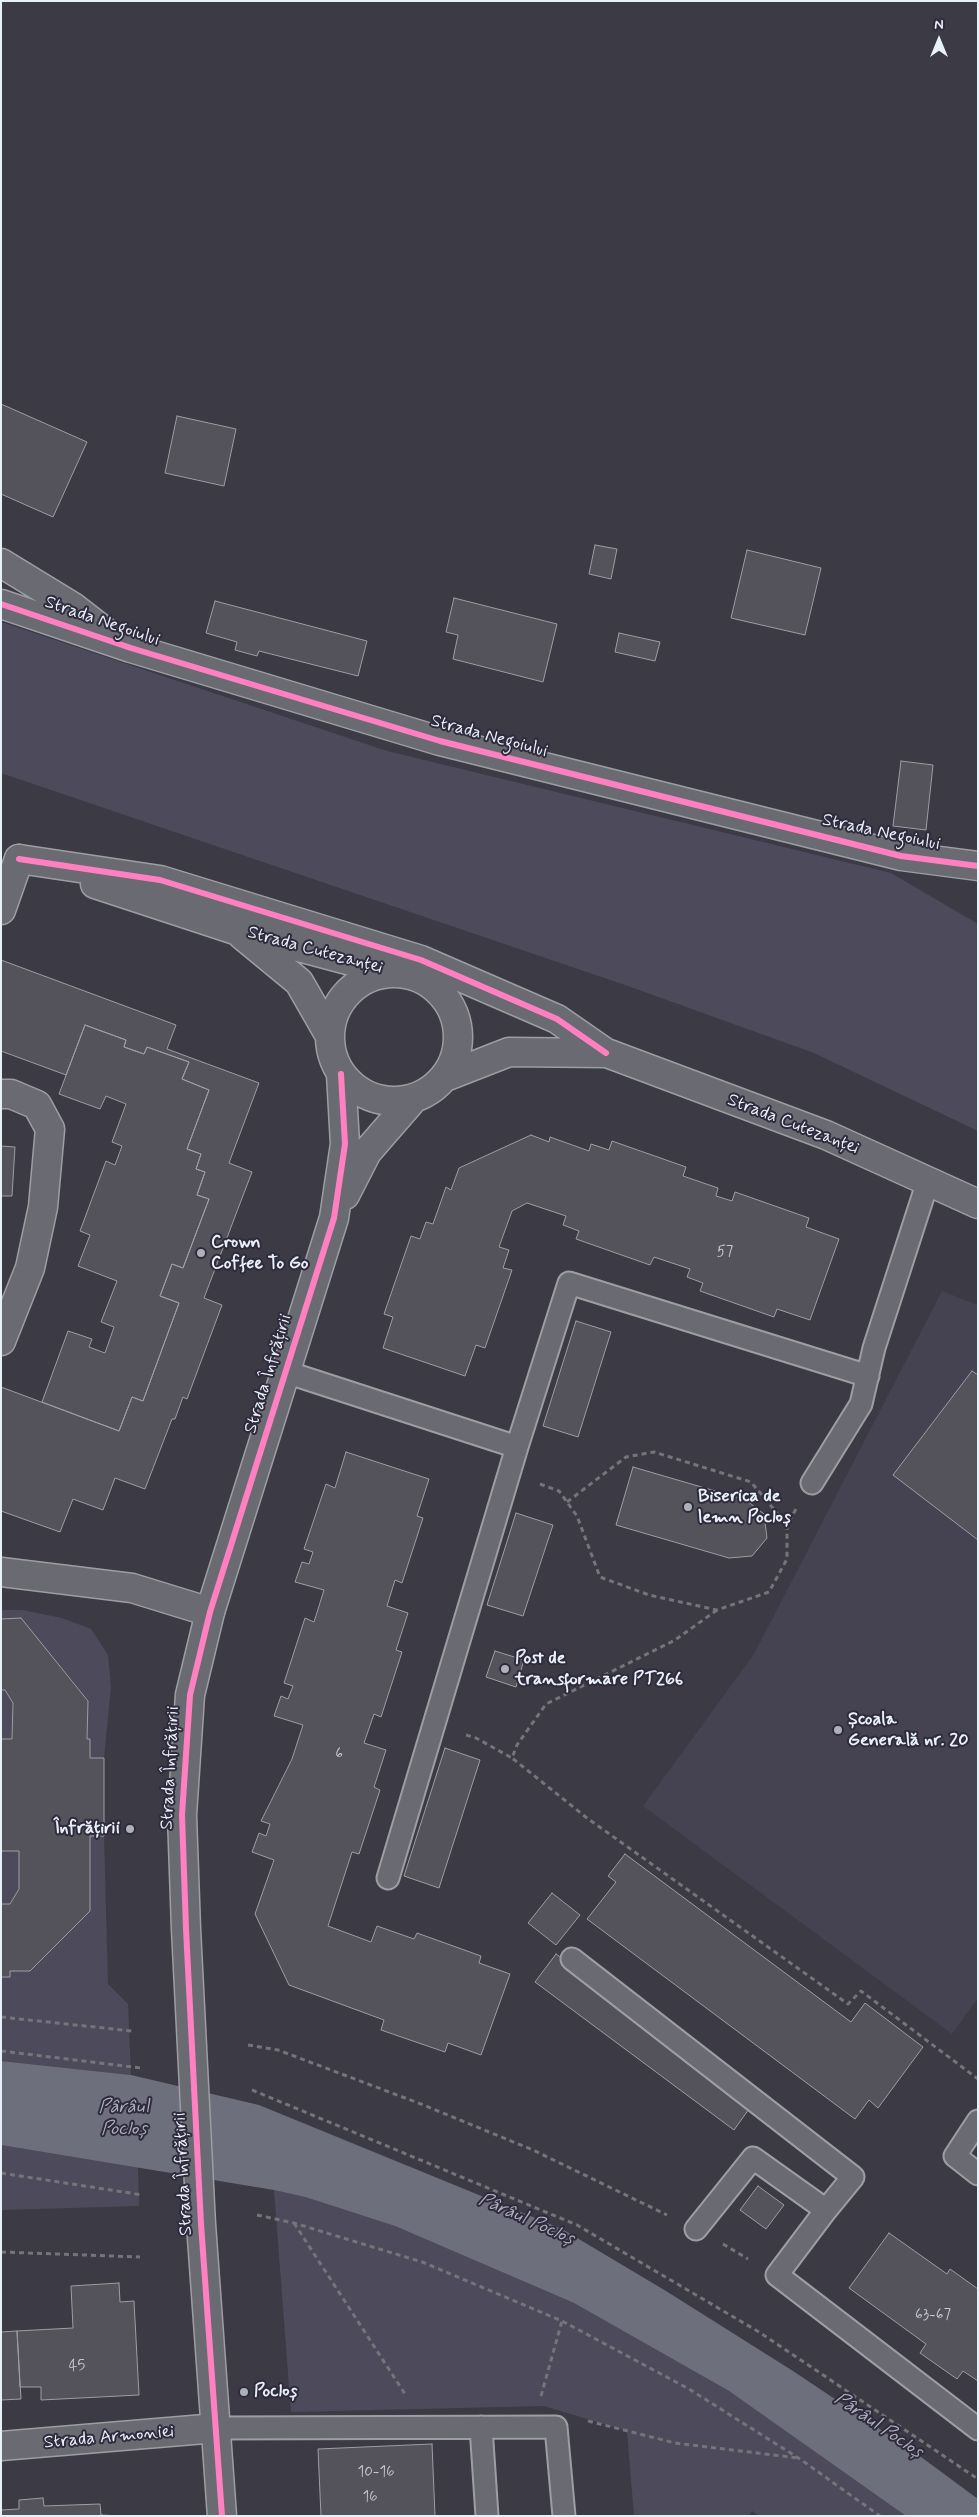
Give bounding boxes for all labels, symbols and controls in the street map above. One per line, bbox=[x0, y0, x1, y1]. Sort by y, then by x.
north arrow bbox=[914, 15, 964, 65]
text: N bbox=[934, 16, 944, 34]
street label: Strada Negoiului bbox=[42, 592, 162, 652]
street label: Strada Negoiului bbox=[428, 711, 550, 763]
street label: Strada Negoiului bbox=[820, 810, 942, 856]
street label: Strada Cutezanței bbox=[245, 923, 385, 979]
street label: Strada Cutezanței bbox=[724, 1090, 862, 1160]
place label: Crown Coffee To Go bbox=[211, 1232, 309, 1274]
house number: 57 bbox=[717, 1244, 733, 1262]
marker: Crown Coffee To Go bbox=[195, 1247, 207, 1259]
street label: Strada Înfrățirii bbox=[241, 1312, 297, 1436]
place label: Biserica de lemn Pocloș bbox=[698, 1486, 791, 1528]
marker: Biserica de lemn Pocloș bbox=[682, 1501, 694, 1513]
place label: Post de transformare PT266 bbox=[515, 1648, 683, 1690]
marker: Post de transformare PT266 bbox=[499, 1663, 511, 1675]
street label: Strada Înfrățirii bbox=[157, 1706, 185, 1830]
place label: Școala Generală nr. 20 bbox=[848, 1709, 968, 1752]
marker: Școala Generală nr. 20 bbox=[832, 1724, 844, 1736]
house number: 6 bbox=[335, 1746, 343, 1764]
place label: Înfrățirii bbox=[53, 1818, 120, 1840]
marker: Înfrățirii bbox=[124, 1823, 136, 1835]
water label: Pârâul Pocloș bbox=[98, 2097, 150, 2141]
street label: Strada Înfrățirii bbox=[170, 2112, 198, 2236]
water label: Pârâul Pocloș bbox=[475, 2189, 577, 2251]
house number: 63-67 bbox=[915, 2307, 951, 2325]
house number: 45 bbox=[69, 2358, 85, 2376]
place label: Pocloș bbox=[254, 2381, 297, 2403]
marker: Pocloș bbox=[238, 2386, 250, 2398]
water label: Pârâul Pocloș bbox=[829, 2388, 927, 2464]
street label: Strada Armoniei bbox=[43, 2422, 175, 2454]
house number: 10-16 bbox=[357, 2464, 395, 2482]
house number: 16 bbox=[363, 2489, 377, 2507]

